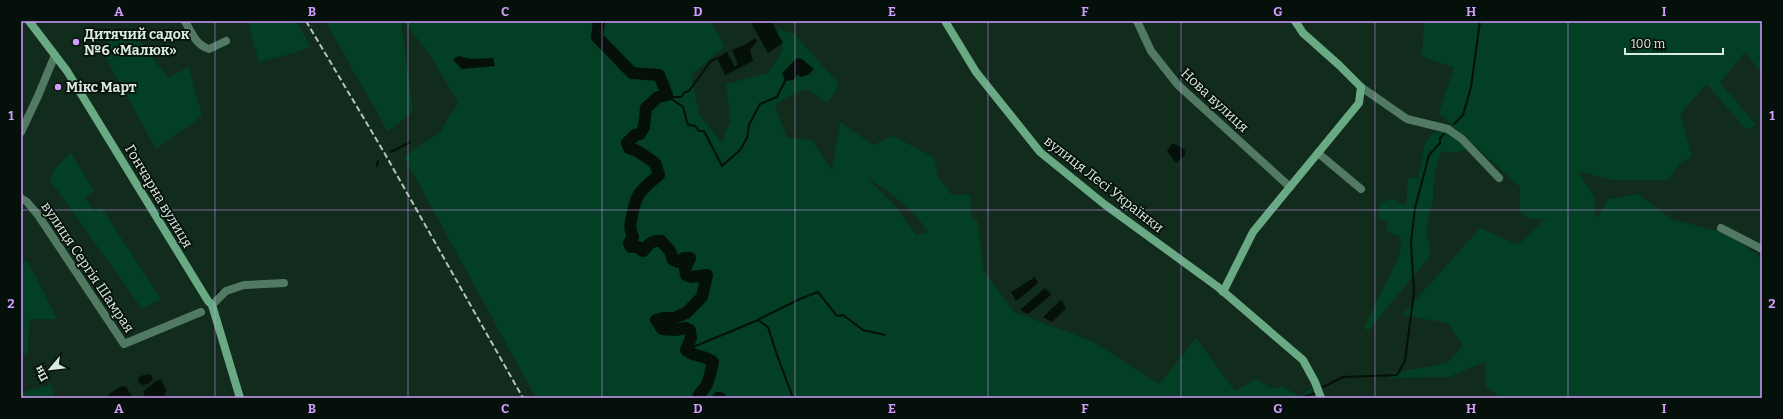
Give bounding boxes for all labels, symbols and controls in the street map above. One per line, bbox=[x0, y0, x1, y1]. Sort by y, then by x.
text: A bbox=[114, 4, 124, 19]
text: B bbox=[308, 4, 316, 19]
text: C bbox=[501, 4, 509, 19]
text: D bbox=[693, 4, 703, 19]
text: E bbox=[888, 4, 896, 19]
text: F bbox=[1081, 4, 1089, 19]
text: G bbox=[1273, 4, 1283, 19]
text: H bbox=[1466, 4, 1476, 19]
text: I bbox=[1662, 4, 1667, 19]
place label: Дитячий садок №6 «Малюк» bbox=[84, 26, 190, 59]
scale bar bbox=[1625, 30, 1723, 56]
marker: Дитячий садок №6 «Малюк» bbox=[71, 37, 81, 47]
text: 100 m bbox=[1631, 37, 1666, 51]
street label: Нова вулиця bbox=[1177, 65, 1252, 136]
place label: Мікс Март bbox=[66, 79, 137, 96]
marker: Мікс Март bbox=[53, 82, 63, 92]
text: 1 bbox=[8, 108, 14, 123]
text: 1 bbox=[1769, 108, 1775, 123]
street label: вулиця Лесі Українки bbox=[1041, 133, 1167, 236]
street label: Гончарна вулиця bbox=[121, 142, 196, 251]
street label: вулиця Сергія Шамрая bbox=[38, 199, 138, 336]
text: 2 bbox=[7, 296, 15, 311]
text: 2 bbox=[1768, 296, 1776, 311]
north arrow bbox=[30, 349, 70, 389]
text: Пн bbox=[32, 363, 51, 384]
text: A bbox=[114, 401, 124, 416]
text: B bbox=[308, 401, 316, 416]
text: C bbox=[501, 401, 509, 416]
text: D bbox=[693, 401, 703, 416]
text: E bbox=[888, 401, 896, 416]
text: F bbox=[1081, 401, 1089, 416]
text: G bbox=[1273, 401, 1283, 416]
text: H bbox=[1466, 401, 1476, 416]
text: I bbox=[1662, 401, 1667, 416]

